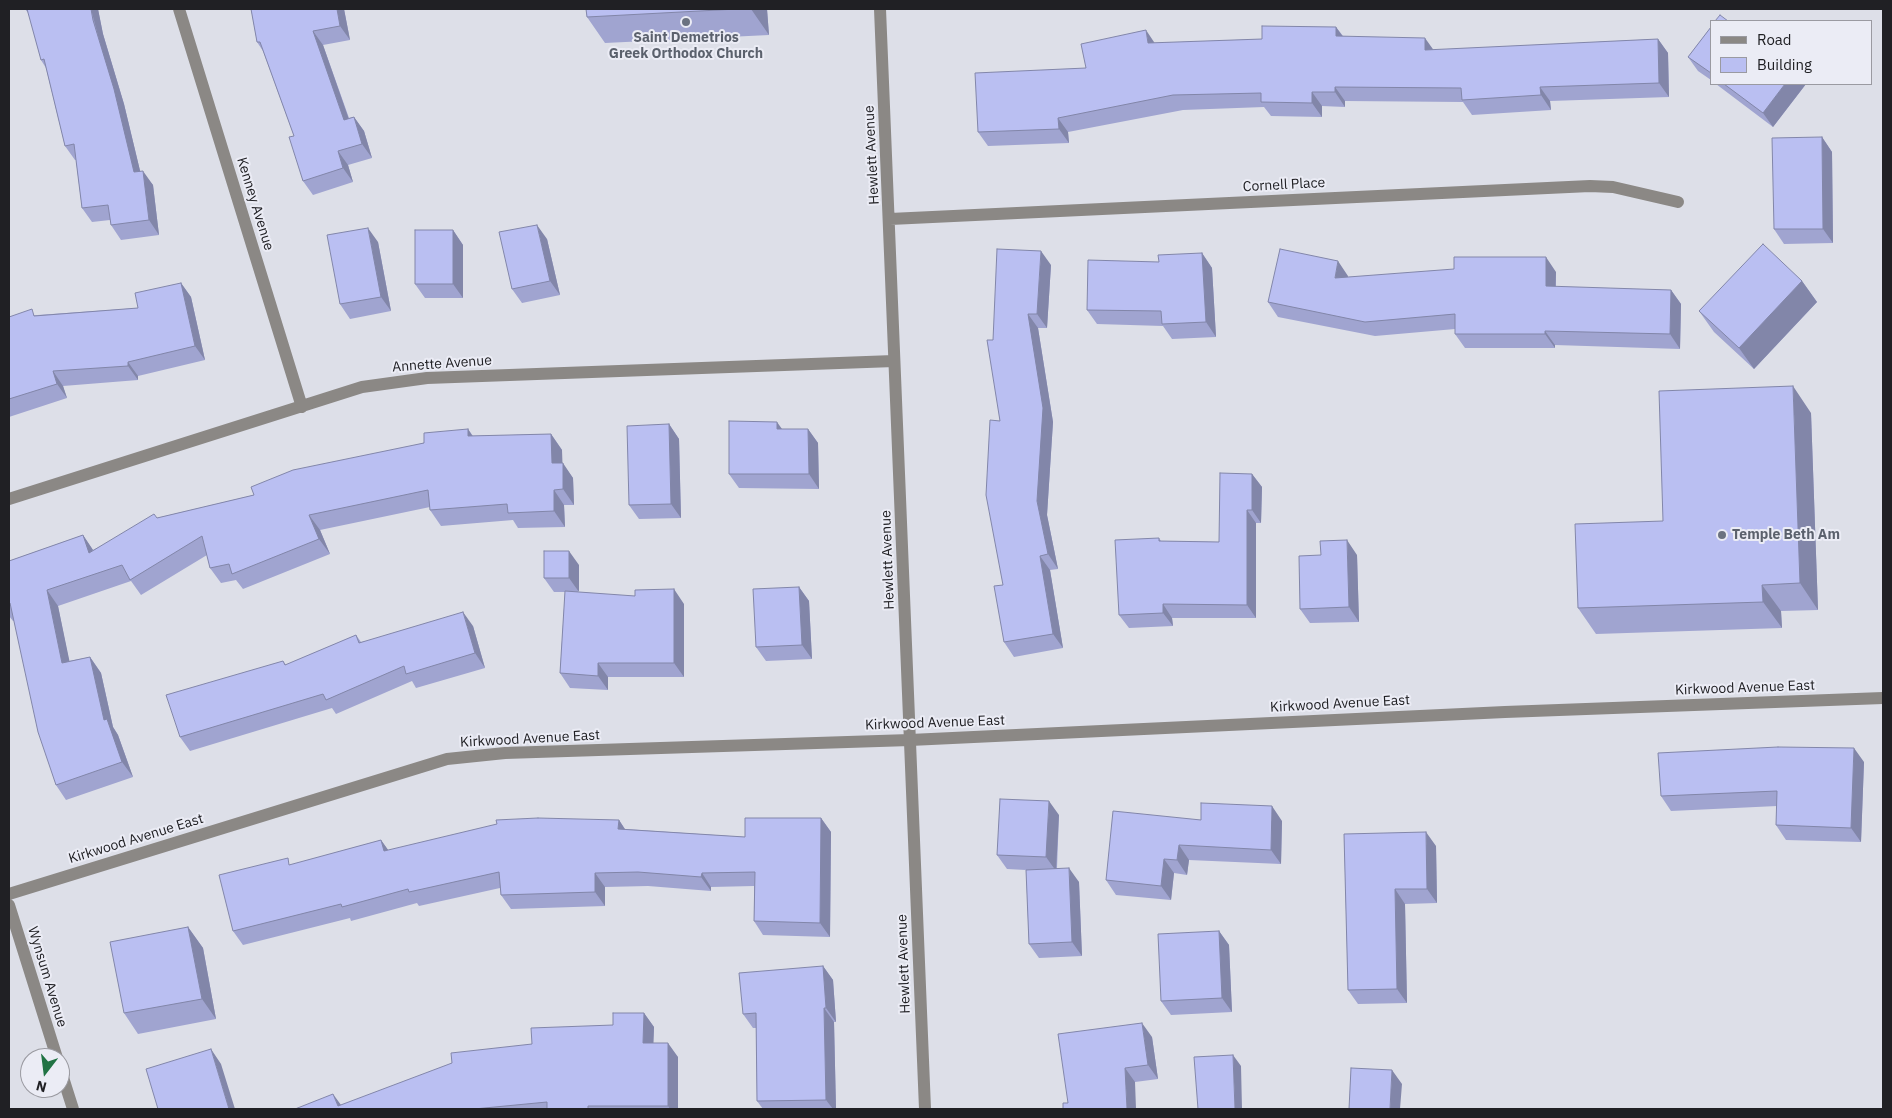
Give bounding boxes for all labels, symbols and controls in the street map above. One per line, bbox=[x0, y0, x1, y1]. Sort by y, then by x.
marker: Saint Demetrios Greek Orthodox Church bbox=[680, 16, 692, 28]
legend bbox=[1710, 20, 1872, 85]
place label: Saint Demetrios Greek Orthodox Church bbox=[609, 30, 763, 62]
text: Road bbox=[1757, 30, 1792, 49]
text: Building bbox=[1757, 55, 1812, 74]
street label: Hewlett Avenue bbox=[861, 105, 883, 205]
street label: Kenney Avenue bbox=[233, 155, 277, 253]
street label: Cornell Place bbox=[1242, 174, 1326, 196]
street label: Annette Avenue bbox=[392, 352, 492, 376]
street label: Hewlett Avenue bbox=[878, 510, 898, 610]
place label: Temple Beth Am bbox=[1732, 527, 1840, 543]
marker: Temple Beth Am bbox=[1716, 529, 1728, 541]
street label: Kirkwood Avenue East bbox=[1675, 677, 1815, 699]
street label: Kirkwood Avenue East bbox=[1270, 692, 1410, 716]
street label: Kirkwood Avenue East bbox=[865, 712, 1005, 734]
street label: Kirkwood Avenue East bbox=[460, 727, 600, 751]
street label: Kirkwood Avenue East bbox=[67, 811, 205, 867]
street label: Hewlett Avenue bbox=[894, 914, 914, 1014]
street label: Wynsum Avenue bbox=[24, 925, 70, 1029]
north arrow bbox=[20, 1048, 70, 1098]
text: N bbox=[34, 1077, 49, 1097]

